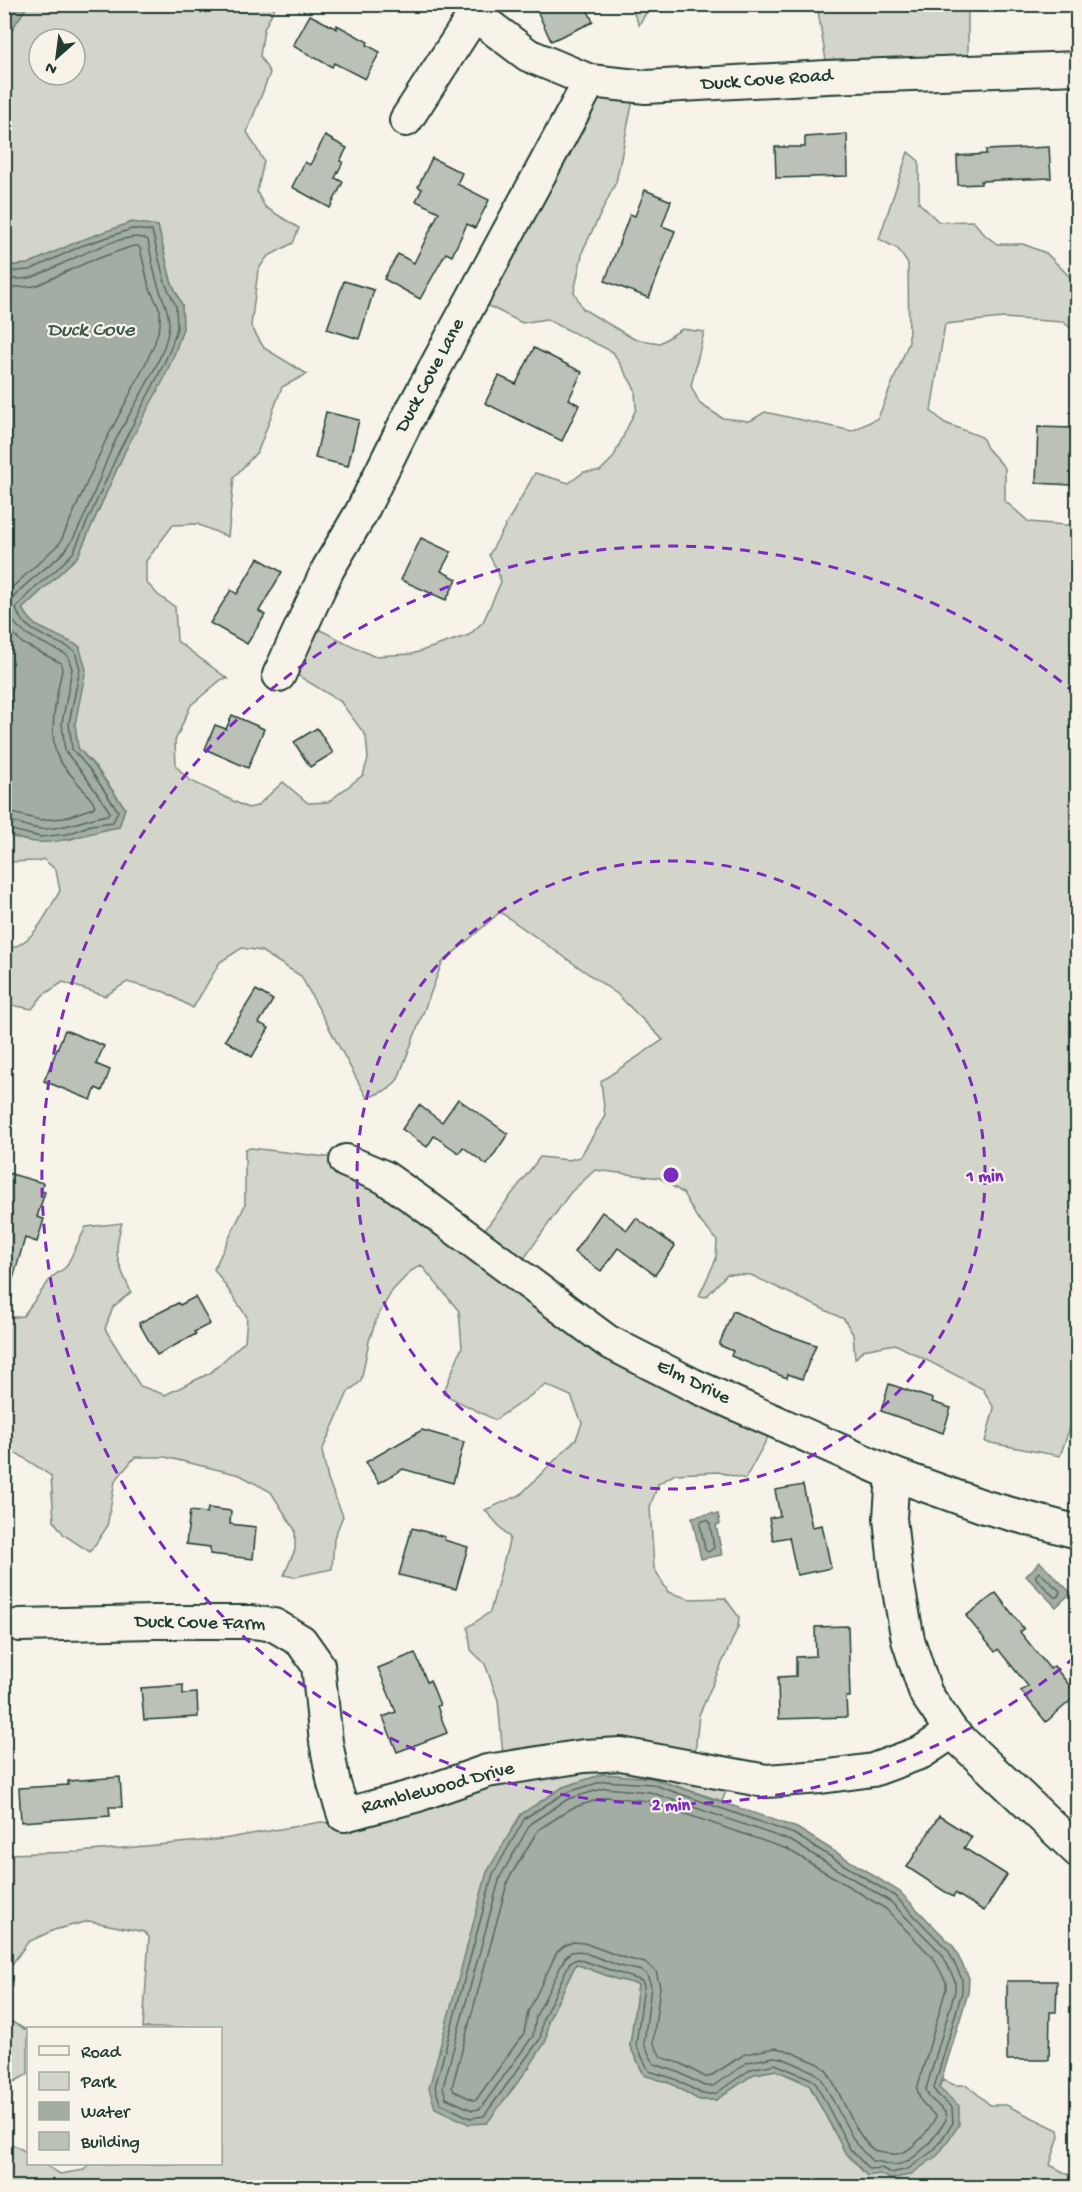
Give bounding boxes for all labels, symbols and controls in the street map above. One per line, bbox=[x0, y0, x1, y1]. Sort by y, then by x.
north arrow bbox=[27, 27, 87, 87]
text: N bbox=[42, 56, 61, 78]
street label: Duck Cove Road bbox=[699, 65, 836, 97]
street label: Duck Cove Lane bbox=[390, 314, 471, 439]
water label: Duck Cove bbox=[47, 319, 136, 344]
centre of rings bbox=[661, 1165, 681, 1185]
text: 1 min bbox=[966, 1167, 1004, 1188]
street label: Elm Drive bbox=[652, 1355, 734, 1411]
street label: Duck Cove Farm bbox=[133, 1611, 265, 1637]
street label: Ramblewood Drive bbox=[359, 1757, 518, 1820]
text: 2 min bbox=[652, 1796, 691, 1817]
legend bbox=[27, 2027, 222, 2165]
text: Road bbox=[81, 2043, 122, 2064]
text: Park bbox=[80, 2073, 117, 2094]
text: Water bbox=[81, 2103, 131, 2124]
text: Building bbox=[80, 2133, 140, 2154]

